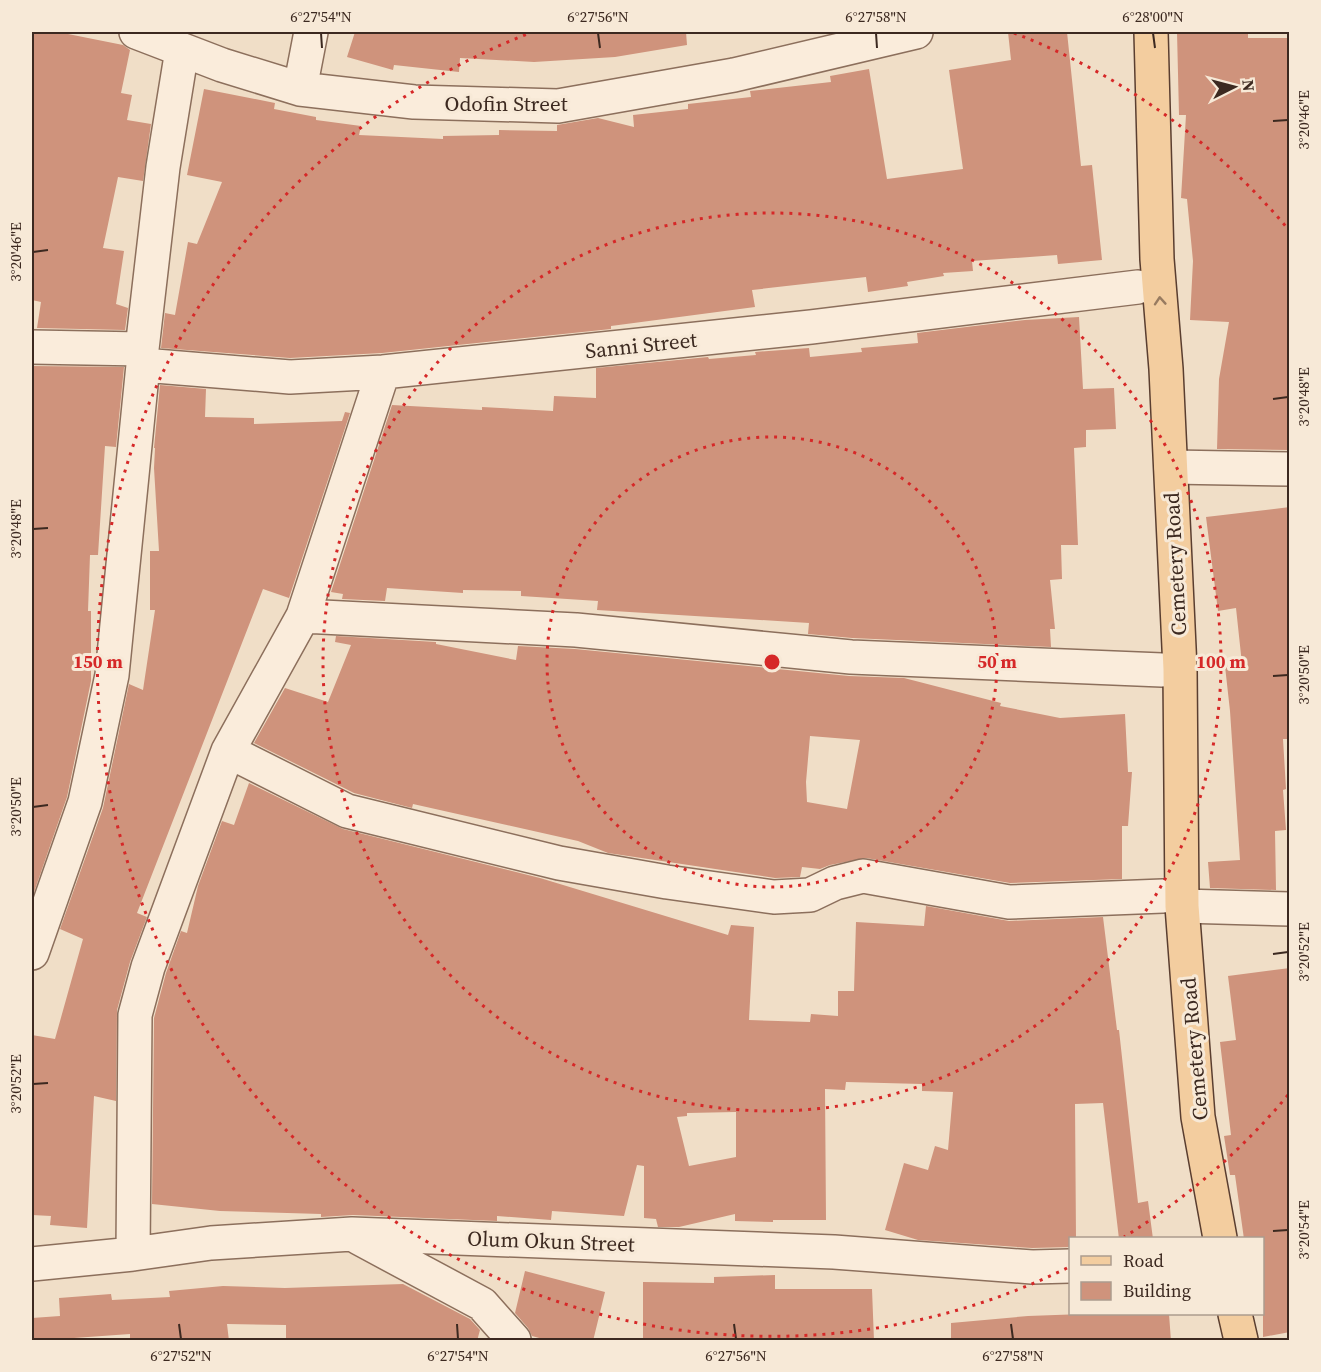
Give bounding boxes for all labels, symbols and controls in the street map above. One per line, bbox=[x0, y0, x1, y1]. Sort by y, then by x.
text: 6°27'54"N bbox=[290, 6, 352, 27]
text: 6°27'56"N bbox=[567, 6, 629, 27]
text: 6°27'58"N bbox=[845, 6, 907, 27]
text: 6°28'00"N bbox=[1122, 6, 1184, 27]
north arrow bbox=[1204, 57, 1264, 117]
text: N bbox=[1237, 78, 1261, 93]
street label: Odofin Street bbox=[445, 89, 568, 118]
text: 3°20'46"E bbox=[1293, 90, 1314, 150]
text: 3°20'46"E bbox=[5, 222, 26, 282]
one-way arrow bbox=[1154, 297, 1167, 306]
street label: Sanni Street bbox=[584, 325, 698, 365]
text: 3°20'48"E bbox=[1293, 367, 1314, 427]
street label: Cemetery Road bbox=[1157, 492, 1193, 636]
text: 3°20'48"E bbox=[5, 499, 26, 559]
text: 3°20'50"E bbox=[1293, 645, 1314, 705]
text: 150 m bbox=[73, 649, 123, 674]
text: 50 m bbox=[977, 649, 1017, 674]
text: 100 m bbox=[1196, 649, 1246, 674]
centre of rings bbox=[762, 652, 782, 672]
text: 3°20'50"E bbox=[5, 777, 26, 837]
text: 3°20'52"E bbox=[1293, 922, 1314, 982]
street label: Cemetery Road bbox=[1173, 976, 1215, 1122]
text: 3°20'52"E bbox=[5, 1054, 26, 1114]
text: 3°20'54"E bbox=[1293, 1200, 1314, 1260]
street label: Olum Okun Street bbox=[467, 1224, 635, 1258]
legend bbox=[1069, 1237, 1264, 1315]
text: Road bbox=[1123, 1248, 1164, 1273]
text: Building bbox=[1123, 1278, 1191, 1303]
text: 6°27'52"N bbox=[150, 1345, 212, 1366]
text: 6°27'54"N bbox=[427, 1345, 489, 1366]
text: 6°27'56"N bbox=[705, 1345, 767, 1366]
text: 6°27'58"N bbox=[982, 1345, 1044, 1366]

